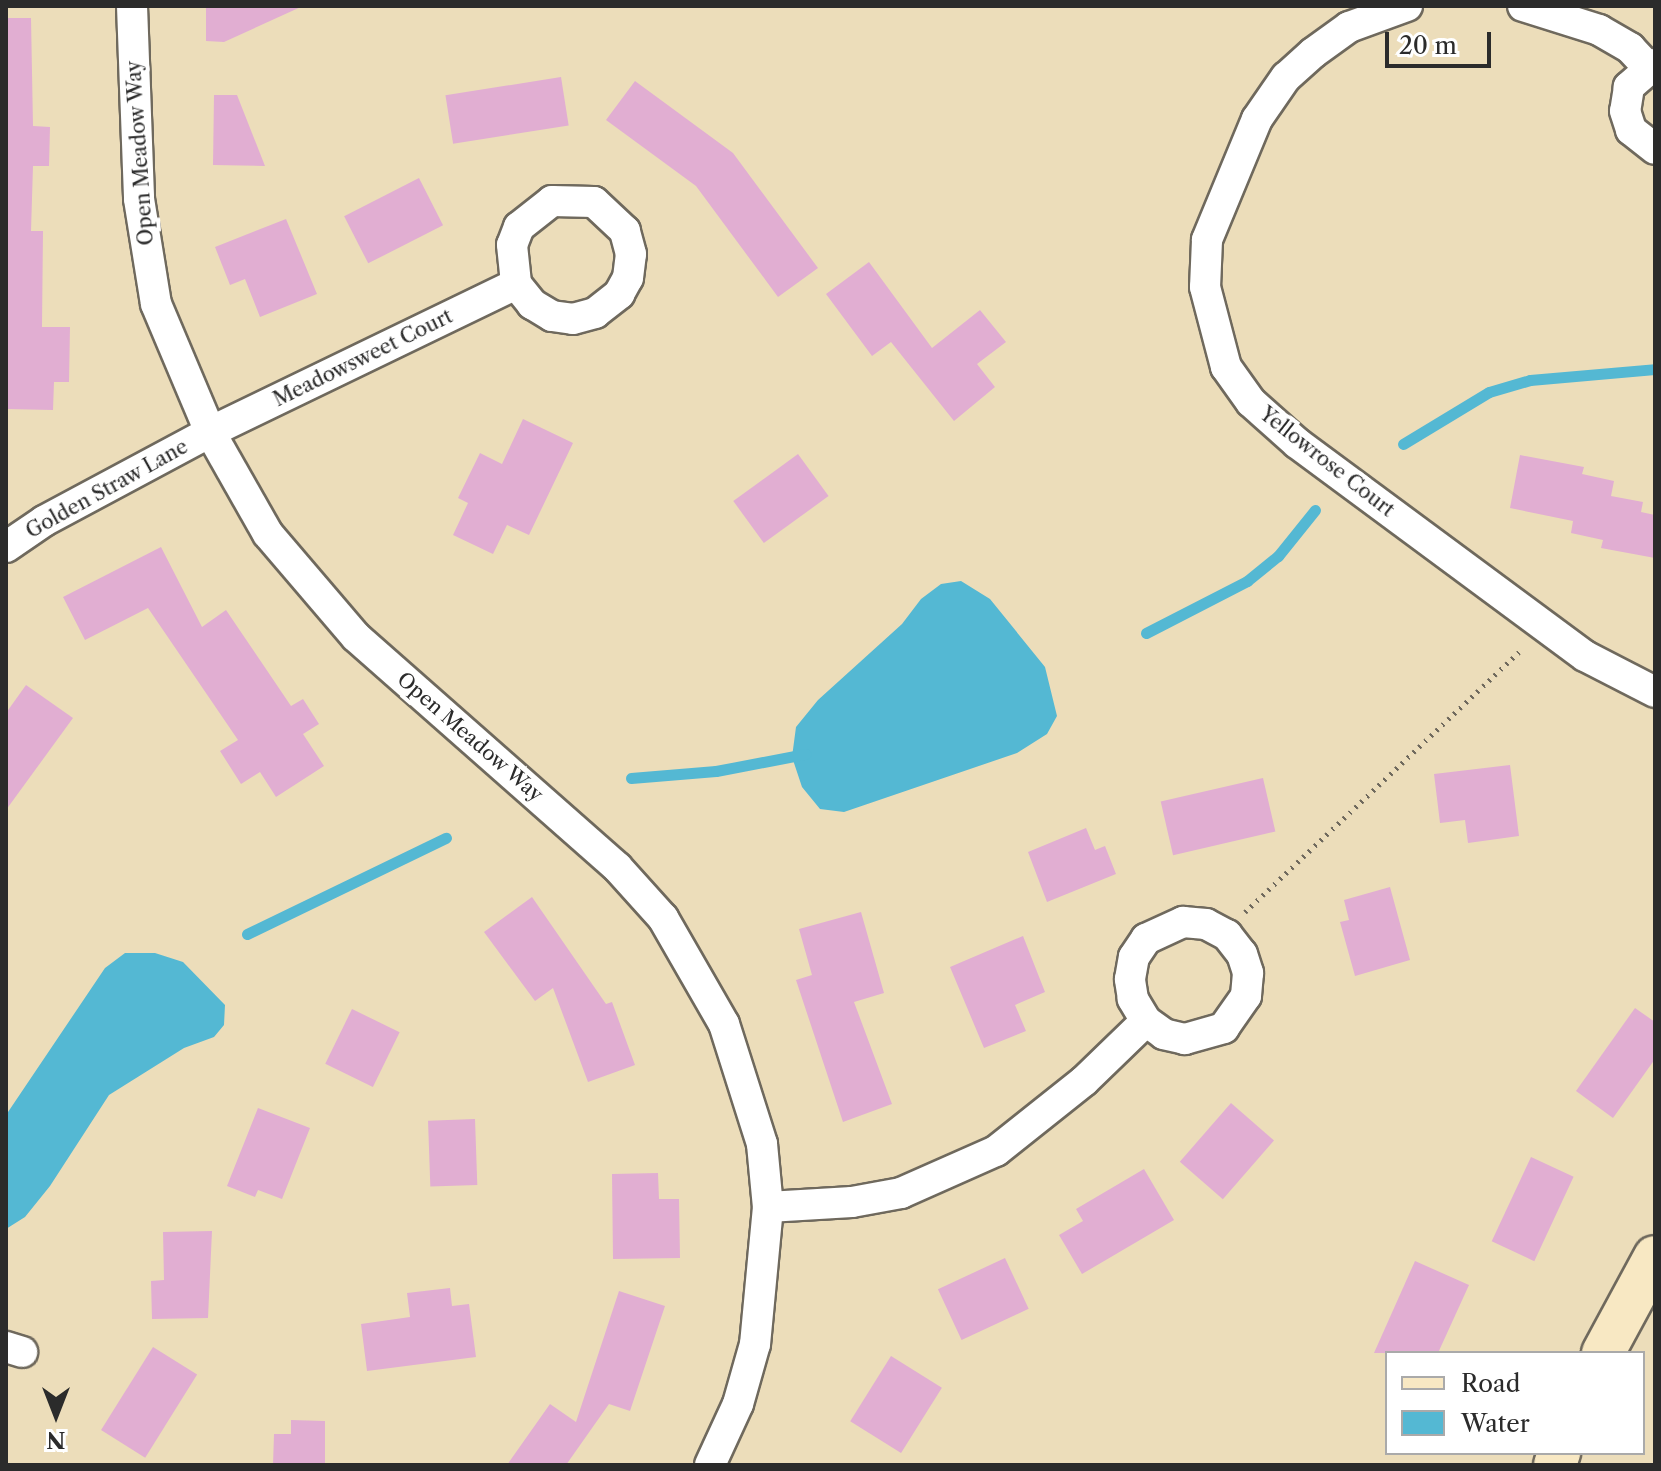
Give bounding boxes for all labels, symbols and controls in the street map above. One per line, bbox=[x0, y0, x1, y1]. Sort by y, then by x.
scale bar bbox=[1389, 16, 1495, 66]
text: 20 m bbox=[1399, 31, 1457, 60]
street label: Open Meadow Way bbox=[122, 59, 158, 247]
street label: Meadowsweet Court bbox=[269, 304, 457, 412]
street label: Yellowrose Court bbox=[1255, 402, 1399, 522]
street label: Golden Straw Lane bbox=[22, 434, 192, 544]
street label: Open Meadow Way bbox=[392, 667, 548, 807]
legend bbox=[1385, 1351, 1645, 1455]
text: Road bbox=[1461, 1369, 1520, 1398]
north arrow bbox=[16, 1375, 96, 1455]
text: Water bbox=[1461, 1409, 1530, 1438]
text: N bbox=[46, 1426, 66, 1453]

